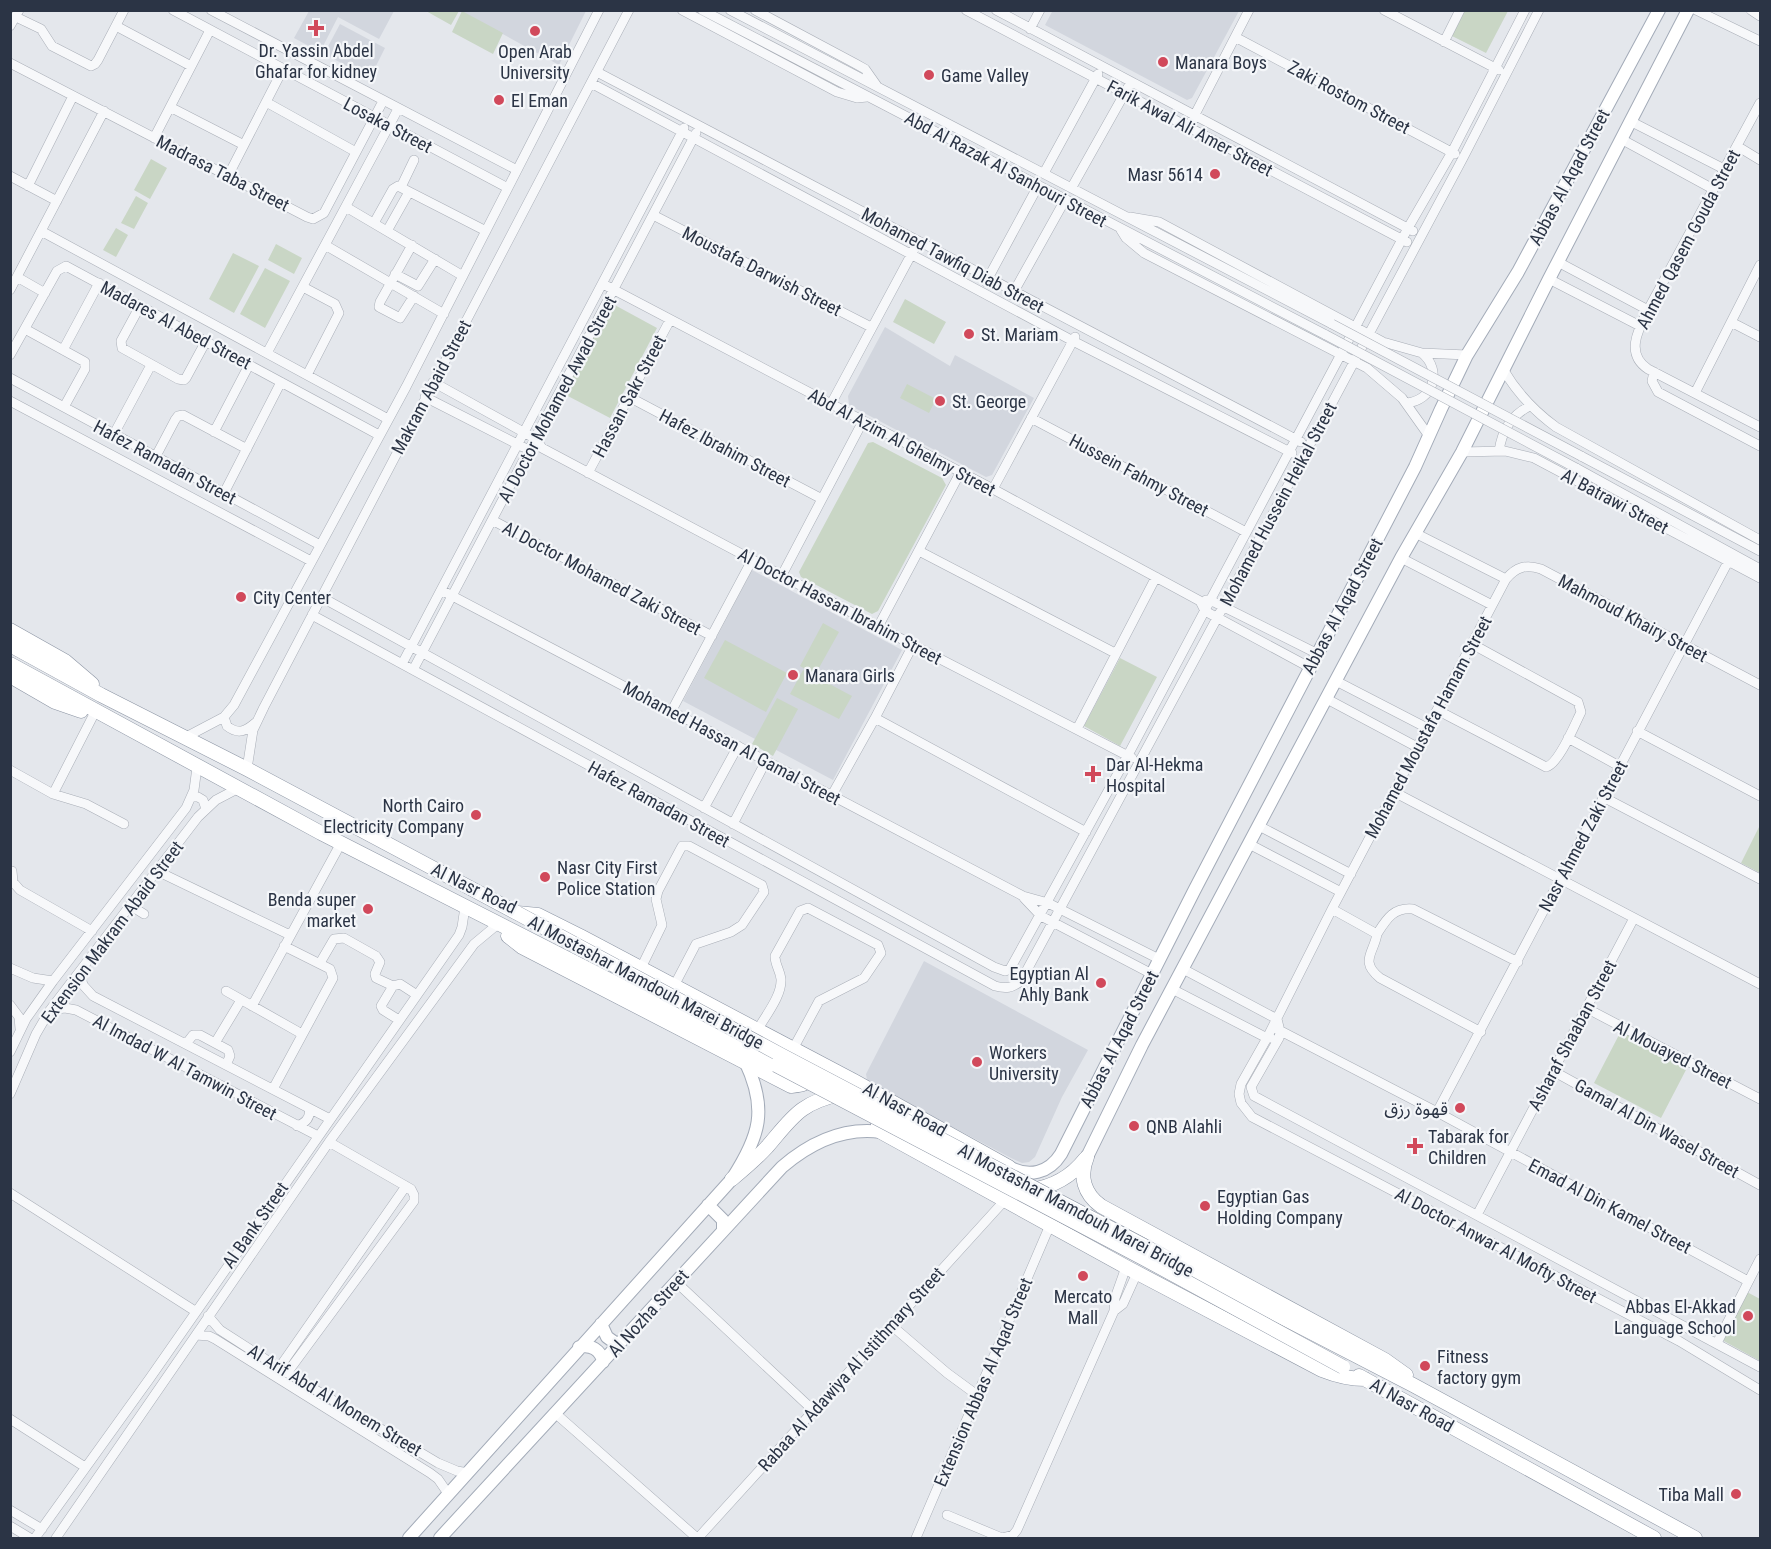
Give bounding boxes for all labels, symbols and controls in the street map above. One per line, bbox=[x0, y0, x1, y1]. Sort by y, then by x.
marker: Dr. Yassin Abdel Ghafar for kidney bbox=[307, 19, 325, 37]
marker: Open Arab University bbox=[528, 24, 542, 38]
place label: Dr. Yassin Abdel Ghafar for kidney bbox=[255, 40, 377, 82]
place label: Open Arab University bbox=[498, 41, 572, 83]
place label: Manara Boys bbox=[1175, 52, 1267, 73]
marker: Manara Boys bbox=[1156, 55, 1170, 69]
street label: Zaki Rostom Street bbox=[1284, 56, 1414, 138]
place label: Game Valley bbox=[941, 65, 1029, 86]
marker: Game Valley bbox=[922, 68, 936, 82]
street label: Farik Awal Ali Amer Street bbox=[1104, 75, 1276, 181]
place label: El Eman bbox=[511, 90, 568, 111]
street label: Losaka Street bbox=[340, 93, 436, 157]
marker: El Eman bbox=[492, 93, 506, 107]
street label: Abbas Al Aqad Street bbox=[1524, 105, 1614, 249]
street label: Abd Al Razak Al Sanhouri Street bbox=[901, 107, 1111, 231]
street label: Madrasa Taba Street bbox=[153, 130, 293, 216]
street label: Ahmed Qasem Gouda Street bbox=[1632, 146, 1744, 332]
place label: Masr 5614 bbox=[1127, 164, 1203, 185]
marker: Masr 5614 bbox=[1208, 167, 1222, 181]
street label: Mohamed Tawfiq Diab Street bbox=[858, 203, 1048, 317]
street label: Moustafa Darwish Street bbox=[679, 222, 845, 320]
street label: Madares Al Abed Street bbox=[97, 276, 255, 374]
street label: Al Doctor Mohamed Awad Street bbox=[494, 292, 620, 506]
street label: Makram Abaid Street bbox=[387, 316, 475, 458]
place label: St. Mariam bbox=[981, 324, 1059, 345]
marker: St. Mariam bbox=[962, 327, 976, 341]
street label: Hassan Sakr Street bbox=[588, 331, 670, 461]
street label: Abd Al Azim Al Ghelmy Street bbox=[805, 384, 999, 500]
place label: St. George bbox=[952, 391, 1026, 412]
marker: St. George bbox=[933, 394, 947, 408]
street label: Mohamed Hussein Heikal Street bbox=[1215, 399, 1341, 609]
street label: Hafez Ibrahim Street bbox=[656, 405, 794, 491]
street label: Hafez Ramadan Street bbox=[90, 415, 240, 509]
street label: Hussein Fahmy Street bbox=[1066, 429, 1212, 521]
street label: Al Batrawi Street bbox=[1558, 464, 1672, 538]
street label: Al Doctor Mohamed Zaki Street bbox=[499, 517, 705, 639]
street label: Abbas Al Aqad Street bbox=[1297, 534, 1387, 678]
street label: Al Doctor Hassan Ibrahim Street bbox=[735, 543, 945, 669]
street label: Mahmoud Khairy Street bbox=[1555, 570, 1711, 666]
place label: City Center bbox=[253, 587, 331, 608]
marker: City Center bbox=[234, 590, 248, 604]
street label: Mohamed Moustafa Hamam Street bbox=[1360, 612, 1496, 842]
place label: Manara Girls bbox=[805, 665, 895, 686]
marker: Manara Girls bbox=[786, 668, 800, 682]
street label: Mohamed Hassan Al Gamal Street bbox=[620, 677, 844, 809]
place label: Dar Al-Hekma Hospital bbox=[1106, 754, 1203, 796]
street label: Hafez Ramadan Street bbox=[585, 756, 733, 852]
street label: Nasr Ahmed Zaki Street bbox=[1534, 757, 1632, 915]
marker: Dar Al-Hekma Hospital bbox=[1084, 765, 1102, 783]
place label: North Cairo Electricity Company bbox=[323, 795, 464, 837]
marker: North Cairo Electricity Company bbox=[469, 808, 483, 822]
street label: Extension Makram Abaid Street bbox=[37, 837, 187, 1027]
place label: Nasr City First Police Station bbox=[557, 857, 658, 899]
street label: Al Nasr Road bbox=[428, 858, 520, 918]
marker: Nasr City First Police Station bbox=[538, 870, 552, 884]
place label: Benda super market bbox=[268, 889, 357, 931]
marker: Benda super market bbox=[361, 902, 375, 916]
street label: Al Mostashar Mamdouh Marei Bridge bbox=[525, 911, 767, 1053]
street label: Asharaf Shaaban Street bbox=[1523, 956, 1621, 1114]
place label: Egyptian Al Ahly Bank bbox=[1010, 963, 1089, 1005]
street label: Abbas Al Aqad Street bbox=[1075, 967, 1163, 1111]
marker: Egyptian Al Ahly Bank bbox=[1094, 976, 1108, 990]
street label: Al Imdad W Al Tamwin Street bbox=[90, 1010, 280, 1124]
street label: Al Mouayed Street bbox=[1611, 1015, 1735, 1093]
place label: Workers University bbox=[989, 1042, 1059, 1084]
marker: Workers University bbox=[970, 1055, 984, 1069]
street label: Gamal Al Din Wasel Street bbox=[1571, 1074, 1743, 1182]
street label: Al Nasr Road bbox=[860, 1077, 950, 1141]
place label: قهوة رزق bbox=[1384, 1098, 1448, 1120]
marker: قهوة رزق bbox=[1453, 1101, 1467, 1115]
place label: QNB Alahli bbox=[1146, 1116, 1222, 1137]
marker: QNB Alahli bbox=[1127, 1119, 1141, 1133]
place label: Tabarak for Children bbox=[1428, 1126, 1509, 1168]
marker: Tabarak for Children bbox=[1406, 1137, 1424, 1155]
street label: Al Mostashar Mamdouh Marei Bridge bbox=[955, 1139, 1197, 1281]
street label: Emad Al Din Kamel Street bbox=[1525, 1154, 1695, 1258]
street label: Al Bank Street bbox=[218, 1178, 292, 1272]
street label: Al Doctor Anwar Al Mofty Street bbox=[1392, 1183, 1600, 1307]
place label: Egyptian Gas Holding Company bbox=[1217, 1186, 1343, 1228]
marker: Egyptian Gas Holding Company bbox=[1198, 1199, 1212, 1213]
street label: Rabaa Al Adawiya Al Istithmary Street bbox=[754, 1263, 948, 1475]
street label: Al Nozha Street bbox=[603, 1265, 693, 1361]
marker: Mercato Mall bbox=[1076, 1269, 1090, 1283]
street label: Extension Abbas Al Aqad Street bbox=[929, 1275, 1037, 1489]
place label: Mercato Mall bbox=[1054, 1286, 1112, 1328]
place label: Abbas El-Akkad Language School bbox=[1614, 1296, 1736, 1338]
marker: Abbas El-Akkad Language School bbox=[1741, 1309, 1755, 1323]
street label: Al Arif Abd Al Monem Street bbox=[244, 1340, 426, 1460]
place label: Fitness factory gym bbox=[1437, 1346, 1521, 1388]
marker: Fitness factory gym bbox=[1418, 1359, 1432, 1373]
street label: Al Nasr Road bbox=[1367, 1373, 1457, 1437]
place label: Tiba Mall bbox=[1658, 1484, 1724, 1505]
marker: Tiba Mall bbox=[1729, 1487, 1743, 1501]

